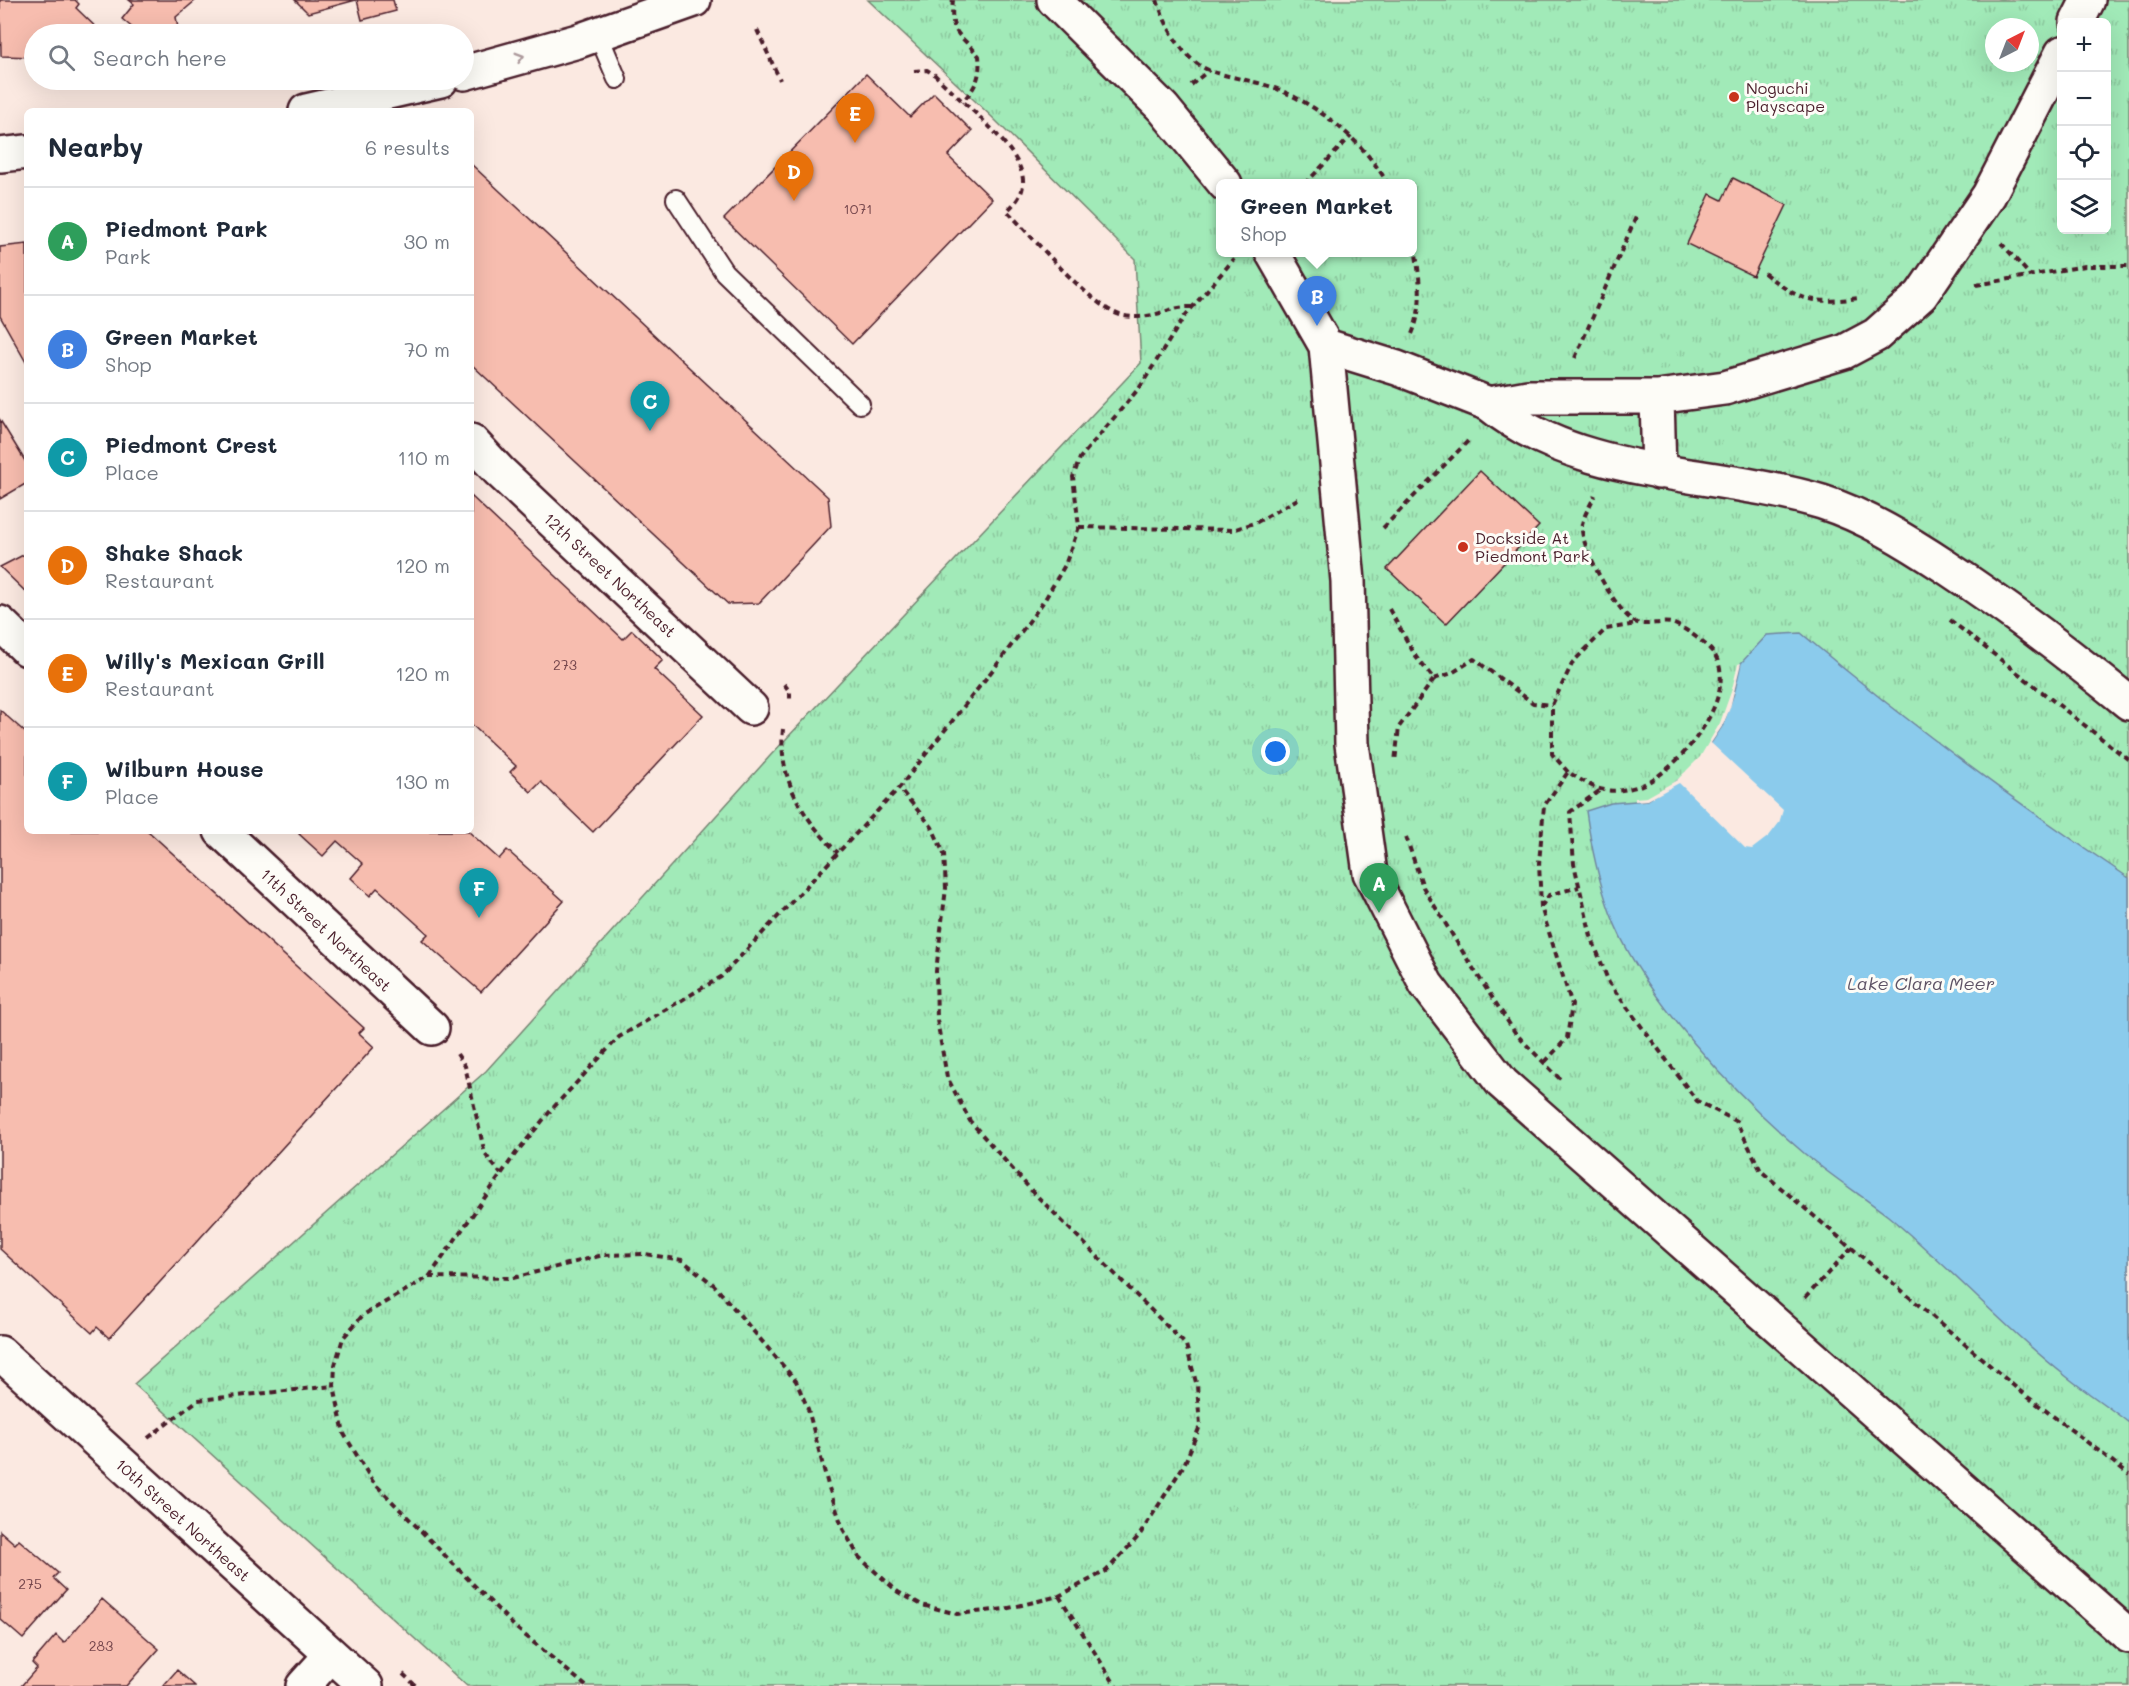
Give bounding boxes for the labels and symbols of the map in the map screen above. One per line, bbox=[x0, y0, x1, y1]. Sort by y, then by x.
north arrow bbox=[1985, 18, 2039, 72]
one-way arrow bbox=[515, 52, 525, 65]
place label: Noguchi Playscape bbox=[1746, 77, 1825, 116]
marker: Noguchi Playscape bbox=[1727, 90, 1741, 104]
pin: E bbox=[836, 94, 874, 143]
pin: D bbox=[774, 152, 814, 201]
house number: 1071 bbox=[844, 199, 872, 218]
pin: B bbox=[1298, 276, 1336, 326]
pin: C bbox=[630, 382, 670, 431]
street label: 12th Street Northeast bbox=[540, 508, 681, 641]
place label: Dockside At Piedmont Park bbox=[1475, 527, 1589, 566]
marker: Dockside At Piedmont Park bbox=[1456, 540, 1470, 554]
house number: 273 bbox=[553, 655, 577, 674]
your location bbox=[1261, 737, 1290, 766]
street label: 11th Street Northeast bbox=[256, 863, 396, 996]
pin: A bbox=[1360, 864, 1398, 913]
pin: F bbox=[460, 868, 498, 918]
water label: Lake Clara Meer bbox=[1847, 971, 1995, 995]
street label: 10th Street Northeast bbox=[112, 1453, 255, 1586]
house number: 275 bbox=[18, 1574, 42, 1593]
house number: 283 bbox=[89, 1636, 113, 1655]

